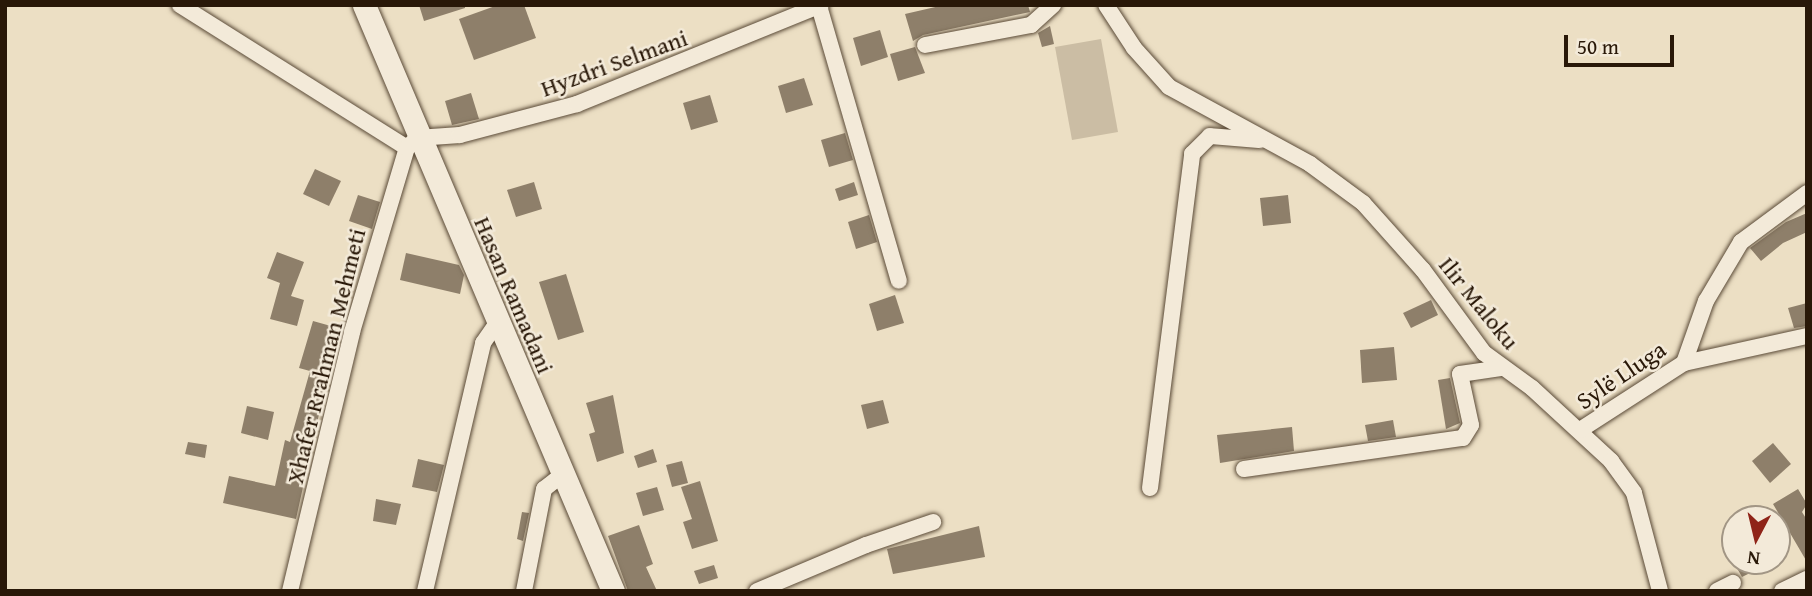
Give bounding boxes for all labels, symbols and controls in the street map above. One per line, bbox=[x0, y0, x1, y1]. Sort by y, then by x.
scale bar bbox=[1567, 21, 1677, 65]
street label: Hyzdri Selmani bbox=[537, 23, 691, 103]
text: 50 m bbox=[1577, 31, 1619, 62]
street label: Hasan Ramadani bbox=[468, 212, 560, 378]
street label: Xhafer Rrahman Mehmeti bbox=[280, 225, 372, 487]
street label: Ilir Maloku bbox=[1433, 251, 1525, 355]
street label: Sylë Lluga bbox=[1571, 335, 1671, 415]
north arrow bbox=[1721, 505, 1791, 575]
text: N bbox=[1746, 544, 1762, 574]

